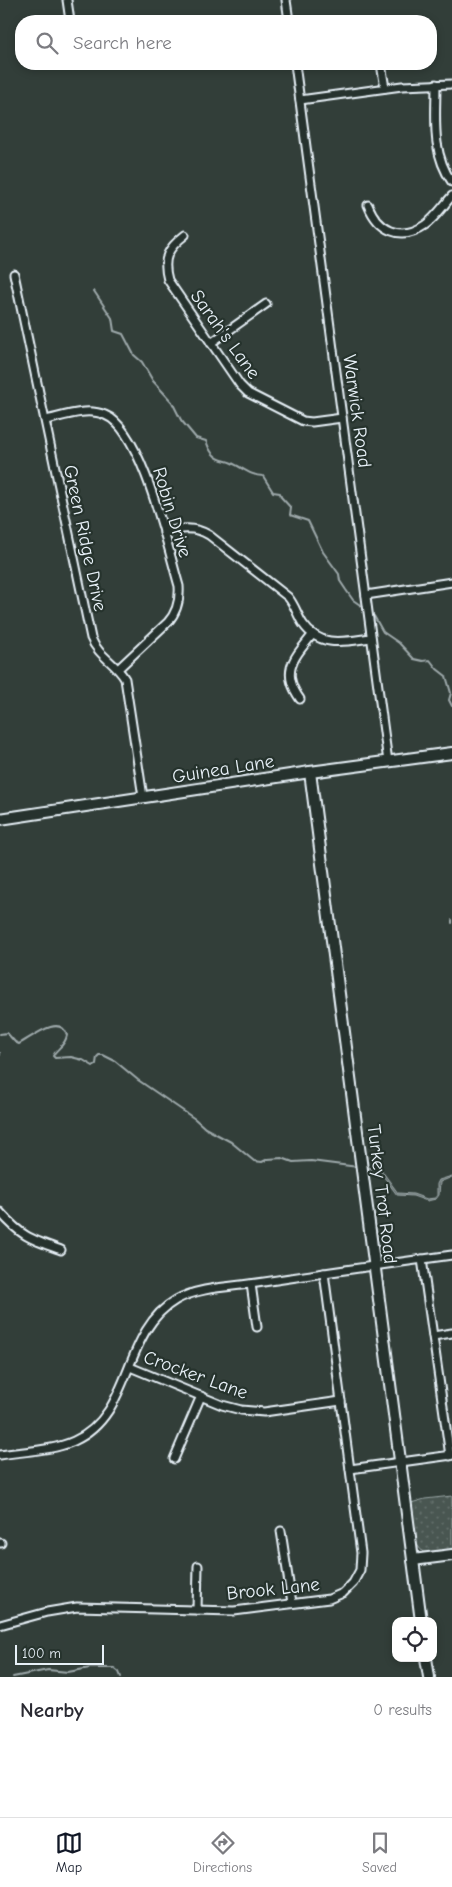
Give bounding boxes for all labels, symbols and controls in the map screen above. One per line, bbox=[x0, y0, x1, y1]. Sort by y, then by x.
search box bbox=[15, 15, 437, 70]
icon: search bbox=[33, 29, 61, 57]
text: Search here bbox=[73, 32, 172, 54]
street label: Sarah's Lane bbox=[186, 286, 265, 383]
street label: Warwick Road bbox=[338, 353, 376, 469]
street label: Green Ridge Drive bbox=[59, 463, 111, 613]
street label: Robin Drive bbox=[148, 464, 196, 560]
street label: Guinea Lane bbox=[171, 750, 276, 788]
street label: Turkey Trot Road bbox=[363, 1123, 401, 1265]
street label: Crocker Lane bbox=[141, 1346, 251, 1404]
street label: Brook Lane bbox=[225, 1573, 321, 1605]
map controls bbox=[392, 1617, 437, 1662]
button: locate bbox=[392, 1617, 437, 1662]
scale bar bbox=[15, 1642, 104, 1665]
text: 100 m bbox=[22, 1645, 61, 1662]
text: Nearby bbox=[20, 1698, 84, 1722]
text: 0 results bbox=[373, 1701, 432, 1719]
tab: Map bbox=[55, 1829, 83, 1876]
tab: Directions bbox=[193, 1829, 252, 1876]
tab: Saved bbox=[362, 1829, 397, 1876]

